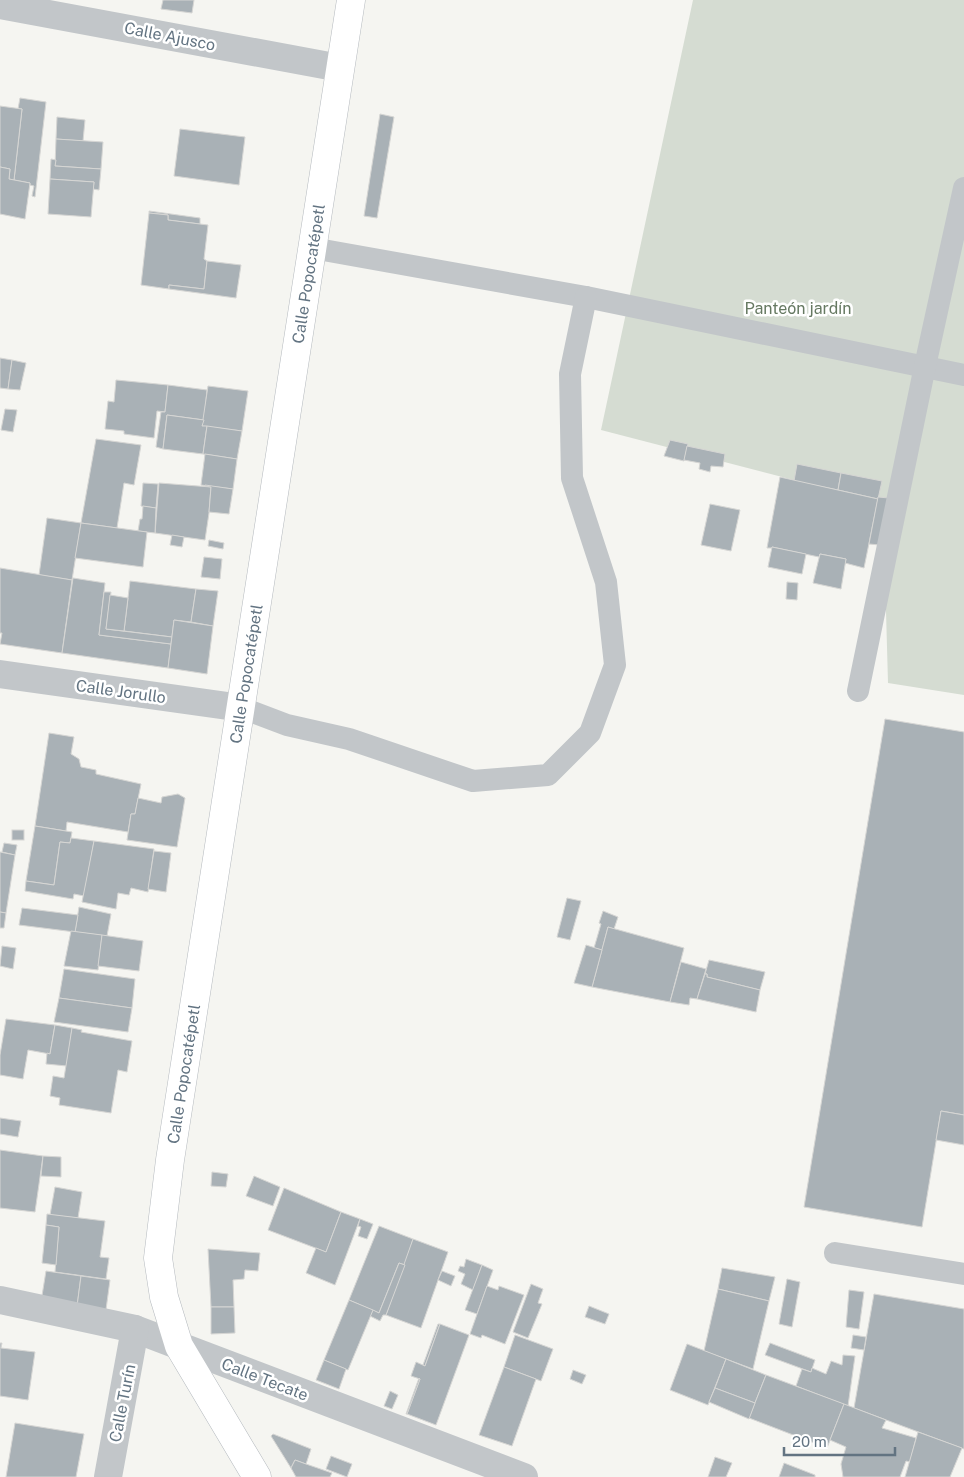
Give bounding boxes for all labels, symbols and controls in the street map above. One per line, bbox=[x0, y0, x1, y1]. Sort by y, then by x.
street label: Calle Ajusco bbox=[123, 18, 217, 55]
street label: Calle Popocatépetl bbox=[289, 202, 329, 345]
park label: Panteón jardín bbox=[744, 299, 852, 318]
street label: Calle Popocatépetl bbox=[226, 603, 267, 745]
street label: Calle Jorullo bbox=[75, 676, 167, 707]
street label: Calle Popocatépetl bbox=[164, 1003, 204, 1145]
street label: Calle Tecate bbox=[219, 1354, 311, 1405]
street label: Calle Turín bbox=[106, 1362, 139, 1444]
scale bar bbox=[784, 1424, 895, 1456]
text: 20 m bbox=[792, 1433, 827, 1450]

